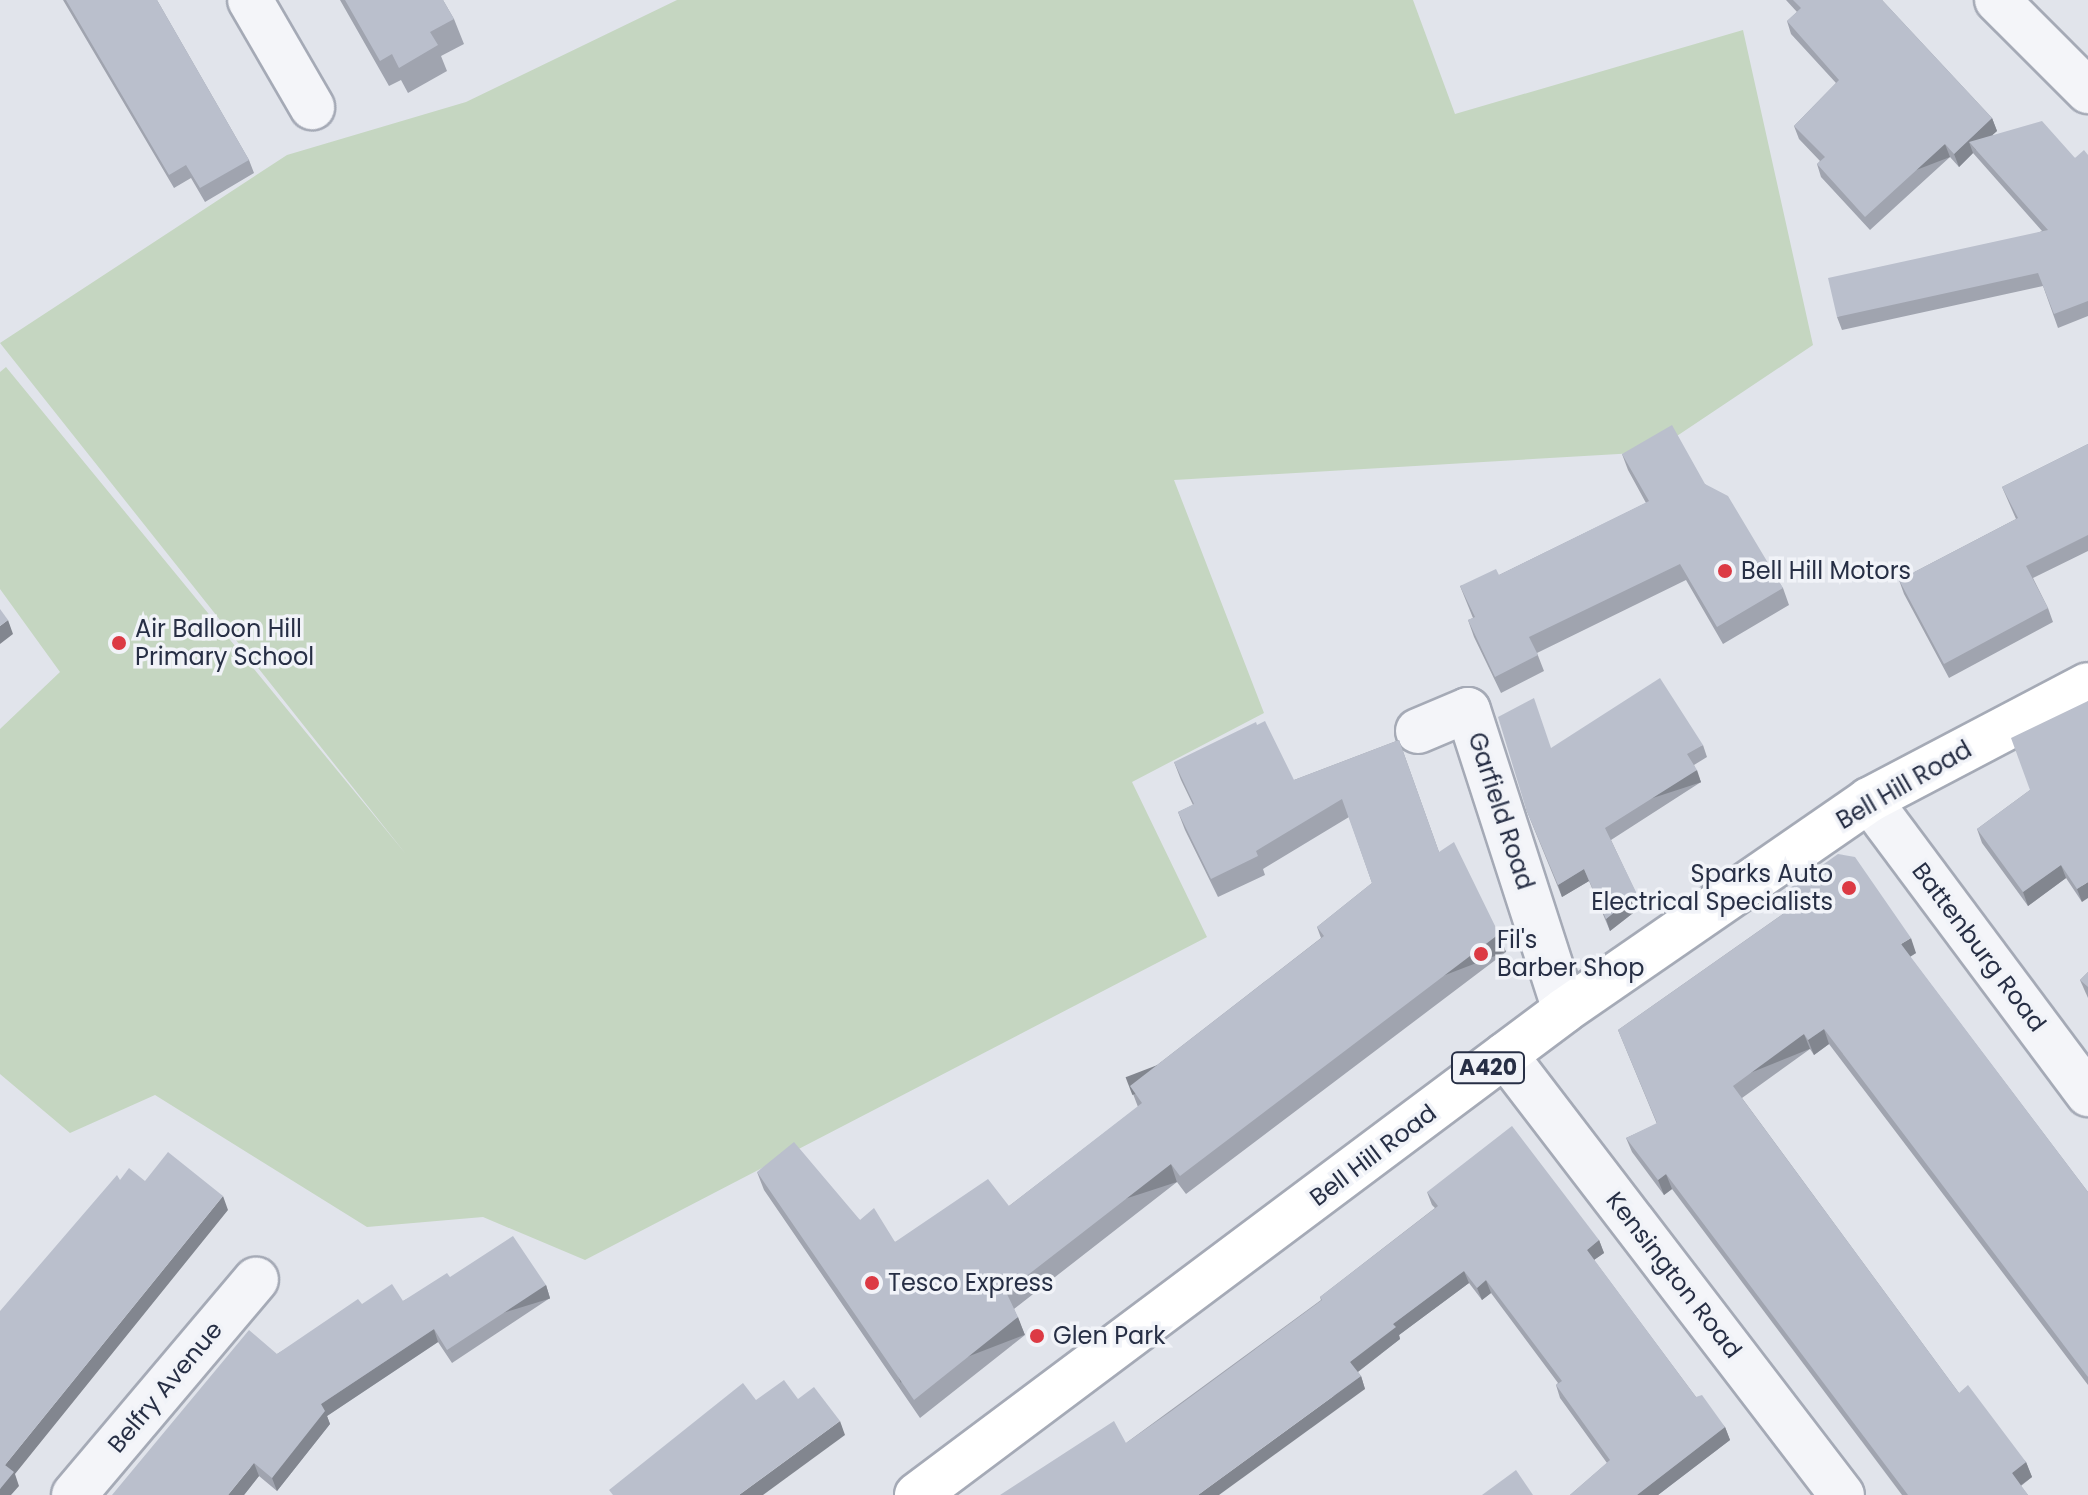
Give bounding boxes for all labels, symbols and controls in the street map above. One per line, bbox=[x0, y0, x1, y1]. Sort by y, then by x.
place label: Bell Hill Motors bbox=[1741, 557, 1911, 585]
marker: Bell Hill Motors bbox=[1716, 562, 1734, 580]
place label: Air Balloon Hill Primary School bbox=[135, 615, 314, 671]
marker: Air Balloon Hill Primary School bbox=[110, 634, 128, 652]
street label: Garfield Road bbox=[1462, 729, 1540, 893]
street label: Bell Hill Road bbox=[1831, 735, 1977, 835]
street label: Battenburg Road bbox=[1906, 857, 2052, 1037]
place label: Sparks Auto Electrical Specialists bbox=[1591, 860, 1833, 916]
marker: Sparks Auto Electrical Specialists bbox=[1840, 879, 1858, 897]
place label: Fil's Barber Shop bbox=[1497, 926, 1644, 982]
marker: Fil's Barber Shop bbox=[1472, 945, 1490, 963]
road number: A420 bbox=[1450, 1050, 1526, 1086]
street label: Bell Hill Road bbox=[1304, 1098, 1442, 1212]
street label: Kensington Road bbox=[1600, 1186, 1748, 1364]
place label: Tesco Express bbox=[888, 1269, 1054, 1297]
marker: Tesco Express bbox=[863, 1274, 881, 1292]
street label: Belfry Avenue bbox=[102, 1316, 228, 1458]
place label: Glen Park bbox=[1053, 1322, 1166, 1350]
marker: Glen Park bbox=[1028, 1327, 1046, 1345]

